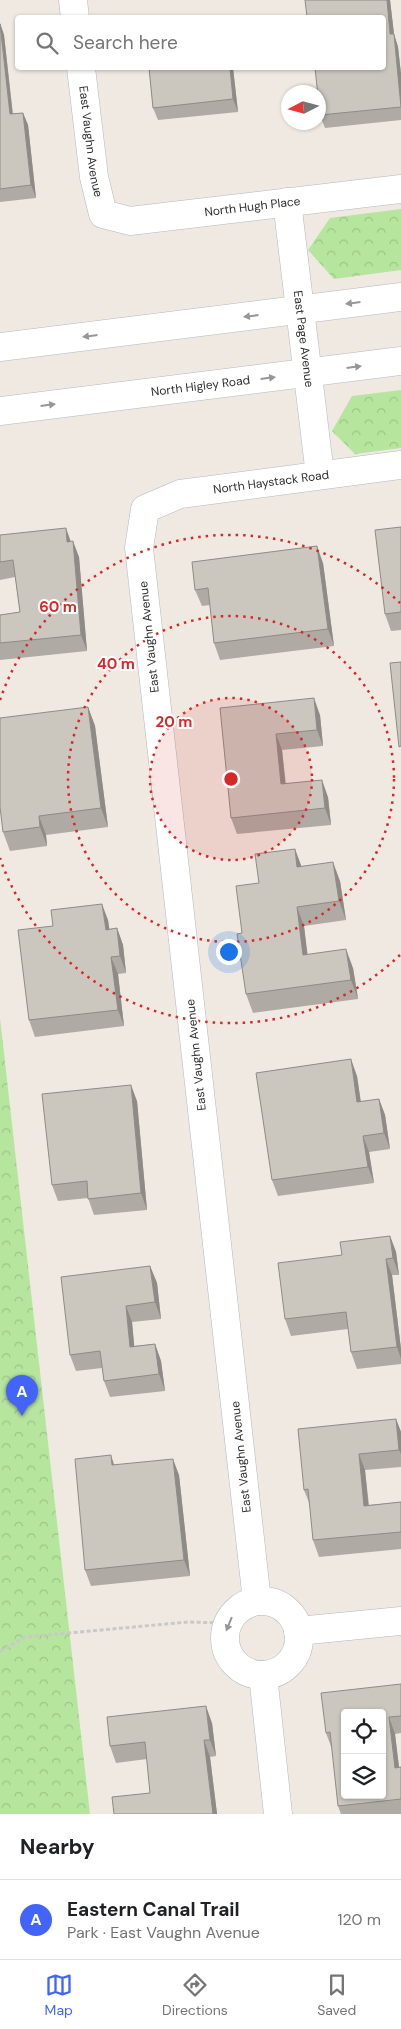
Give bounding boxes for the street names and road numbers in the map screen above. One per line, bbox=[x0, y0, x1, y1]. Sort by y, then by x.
street label: East Vaughn Avenue bbox=[75, 85, 107, 199]
street label: North Hugh Place bbox=[204, 193, 301, 220]
street label: East Page Avenue bbox=[290, 290, 317, 389]
street label: North Higley Road bbox=[150, 372, 251, 400]
street label: North Haystack Road bbox=[212, 467, 330, 498]
street label: East Vaughn Avenue bbox=[135, 580, 163, 694]
street label: East Vaughn Avenue bbox=[182, 998, 210, 1112]
street label: East Vaughn Avenue bbox=[227, 1400, 255, 1514]

